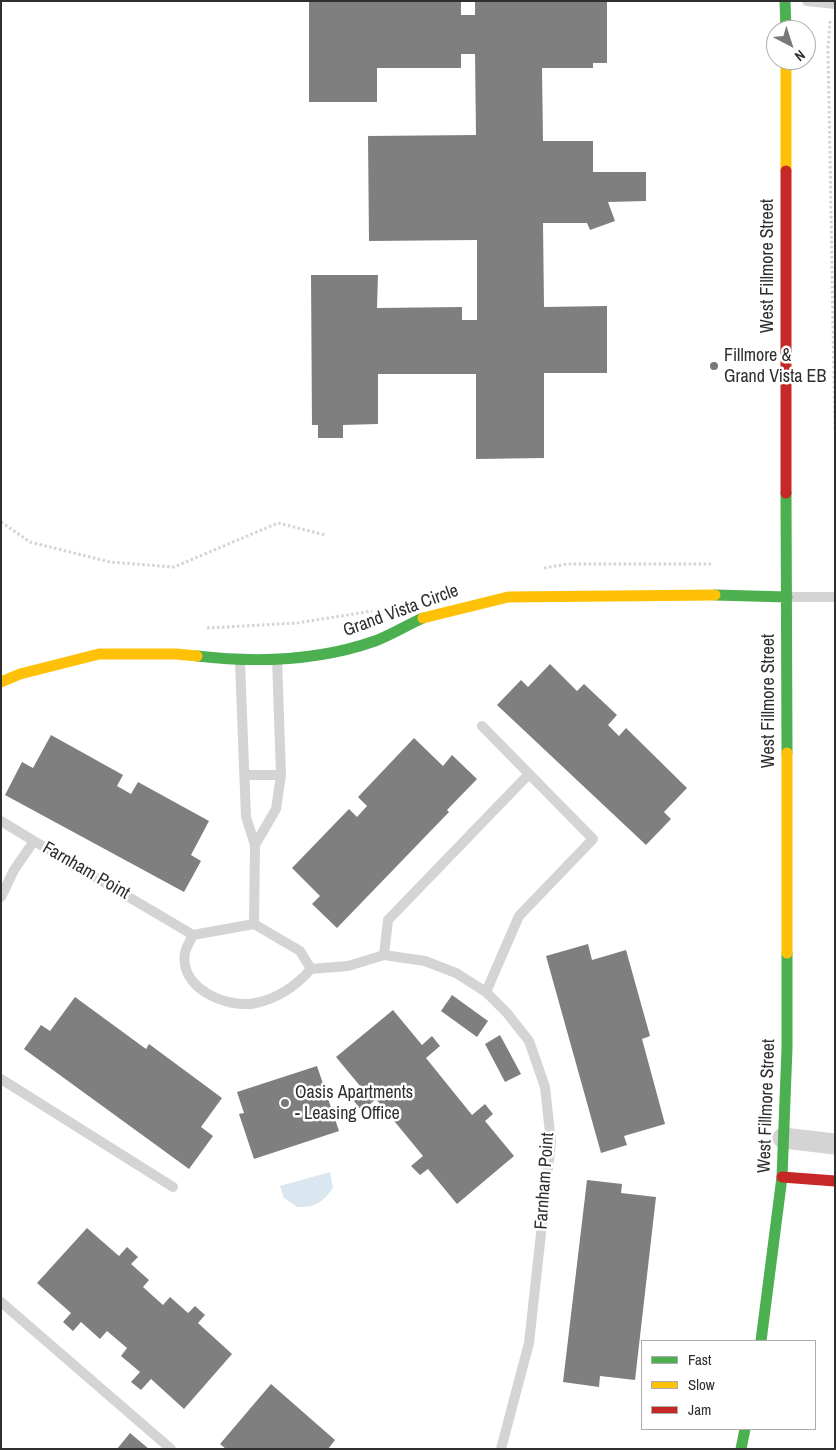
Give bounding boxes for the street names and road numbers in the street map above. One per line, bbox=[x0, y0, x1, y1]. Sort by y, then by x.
street label: West Fillmore Street bbox=[757, 199, 779, 333]
street label: Grand Vista Circle bbox=[340, 580, 462, 642]
street label: West Fillmore Street bbox=[758, 634, 780, 768]
street label: Farnham Point bbox=[39, 837, 133, 905]
street label: West Fillmore Street bbox=[754, 1039, 780, 1173]
street label: Farnham Point bbox=[531, 1132, 559, 1230]

